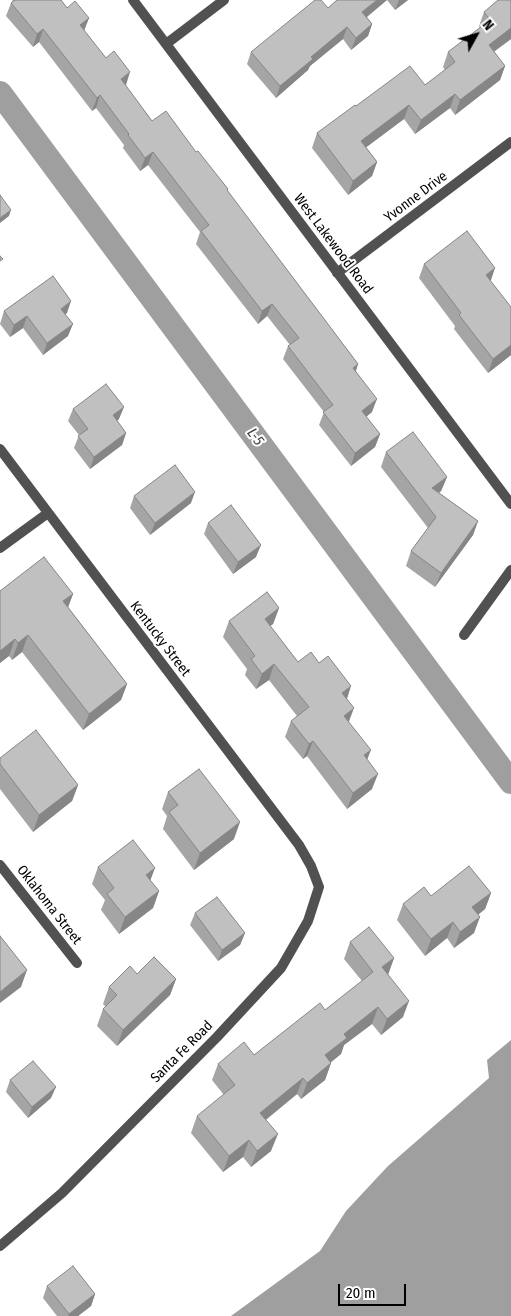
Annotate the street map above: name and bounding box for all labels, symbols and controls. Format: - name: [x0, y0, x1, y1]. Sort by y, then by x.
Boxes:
- north arrow: [451, 10, 501, 60]
- text: N: [479, 17, 497, 34]
- street label: Yvonne Drive: [381, 168, 451, 226]
- street label: West Lakewood Road: [290, 191, 376, 297]
- water label: L-5: [243, 425, 267, 449]
- street label: Kentucky Street: [126, 598, 194, 680]
- street label: Oklahoma Street: [13, 862, 85, 948]
- street label: Santa Fe Road: [148, 1018, 216, 1086]
- scale bar: [341, 1274, 408, 1306]
- text: 20 m: [346, 1284, 376, 1302]

